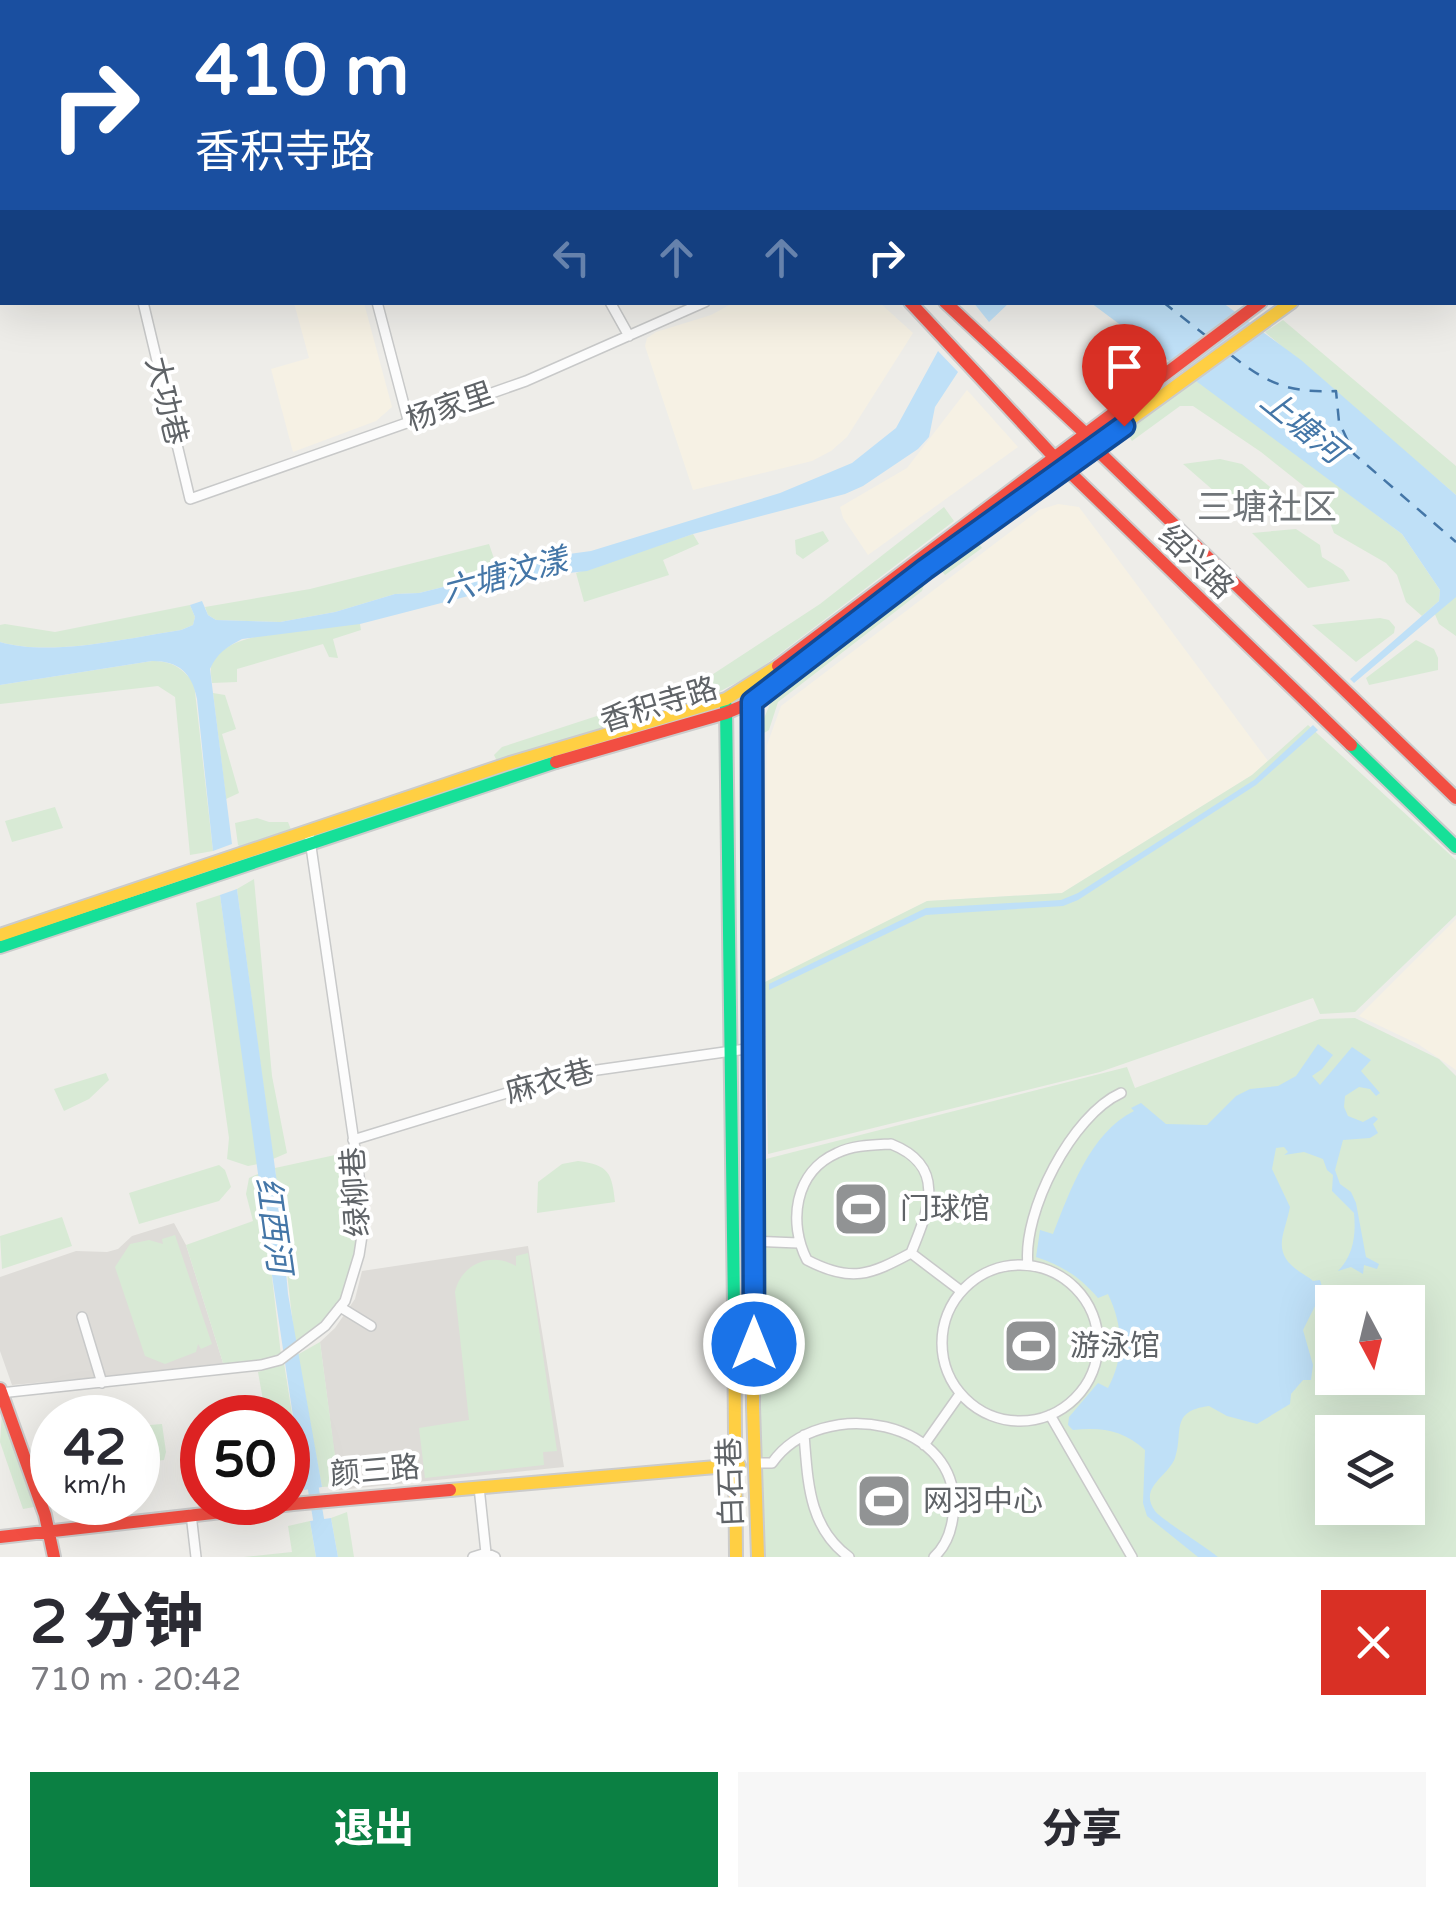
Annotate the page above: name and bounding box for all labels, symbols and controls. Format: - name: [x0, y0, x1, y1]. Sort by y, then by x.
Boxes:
- text: 410 m: [195, 30, 409, 114]
- icon: right: [30, 40, 160, 170]
- text: 香积寺路: [195, 126, 375, 180]
- icon: left: [544, 230, 599, 285]
- icon: ahead: [649, 230, 704, 285]
- icon: ahead: [754, 230, 809, 285]
- icon: right: [859, 230, 914, 285]
- pin: [1082, 324, 1167, 427]
- icon: arrive: [1097, 339, 1152, 394]
- street label: 大功巷: [137, 353, 195, 449]
- street label: 杨家里: [401, 375, 499, 439]
- water label: 上塘河: [1253, 382, 1356, 476]
- district label: 三塘社区: [1197, 487, 1337, 529]
- street label: 绍兴路: [1151, 517, 1241, 607]
- water label: 六塘汶漾: [438, 540, 576, 611]
- street label: 香积寺路: [596, 670, 722, 740]
- street label: 麻衣巷: [502, 1052, 598, 1112]
- street label: 绿柳巷: [334, 1146, 378, 1238]
- water label: 红西河: [248, 1175, 299, 1281]
- sports icon: 门球馆: [831, 1179, 891, 1239]
- place label: 门球馆: [900, 1191, 990, 1228]
- north arrow: [1315, 1285, 1425, 1395]
- map controls: [1315, 1285, 1425, 1525]
- position arrow: [702, 1292, 806, 1396]
- sports icon: 游泳馆: [1001, 1316, 1061, 1376]
- place label: 游泳馆: [1070, 1328, 1160, 1365]
- speed limit sign: 50: [180, 1395, 310, 1525]
- button: layers: [1315, 1415, 1425, 1525]
- text: 42: [64, 1418, 126, 1478]
- street label: 白石巷: [711, 1436, 751, 1528]
- street label: 颜三路: [329, 1449, 421, 1493]
- text: km/h: [64, 1470, 126, 1500]
- sports icon: 网羽中心: [854, 1471, 914, 1531]
- place label: 网羽中心: [923, 1483, 1043, 1520]
- text: 2 分钟: [30, 1587, 203, 1659]
- button: close: [1321, 1590, 1426, 1695]
- text: 710 m · 20:42: [30, 1661, 242, 1699]
- button: 退出: [30, 1772, 718, 1887]
- button: 分享: [738, 1772, 1426, 1887]

